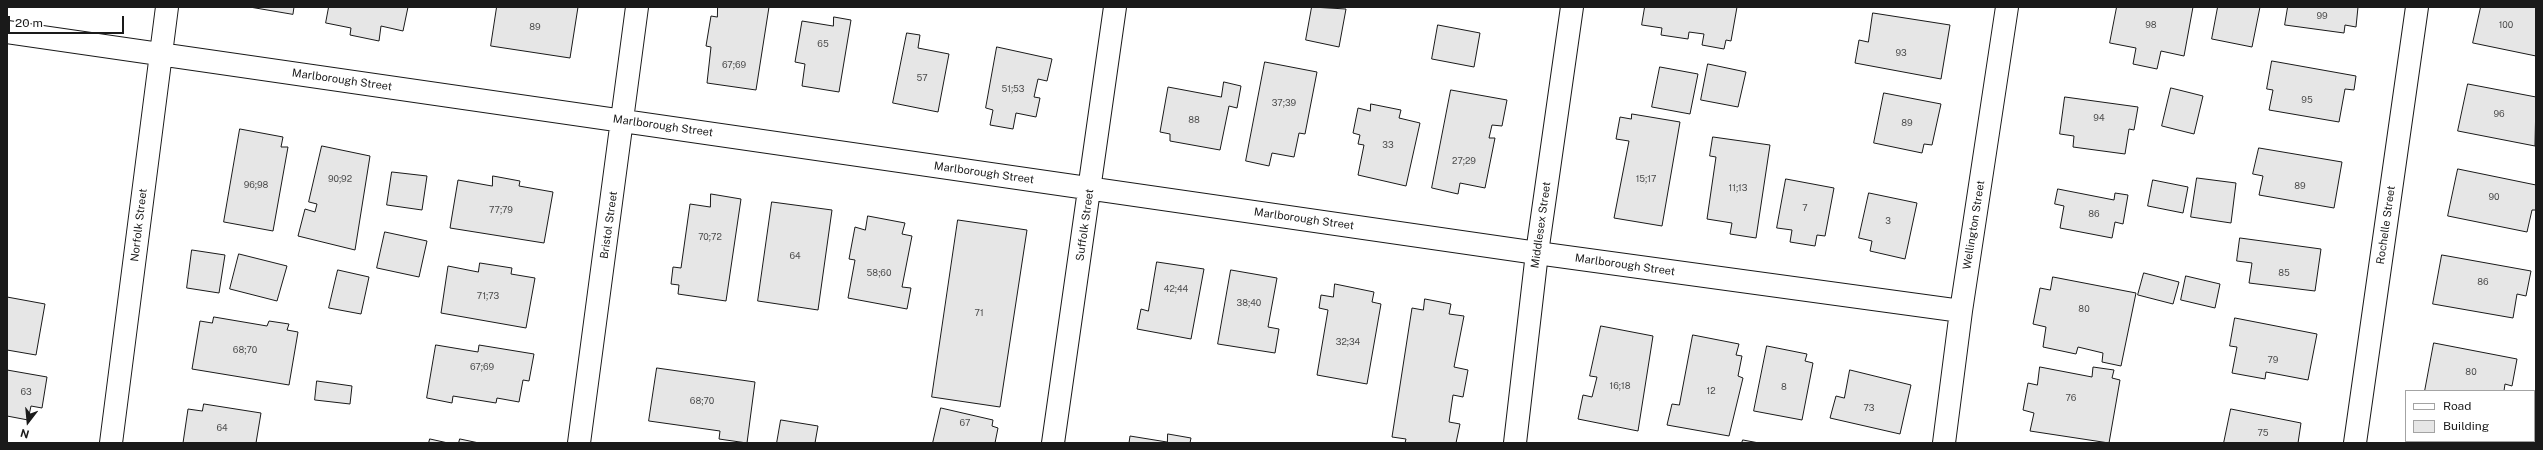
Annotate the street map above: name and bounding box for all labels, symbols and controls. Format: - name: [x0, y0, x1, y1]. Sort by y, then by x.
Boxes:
- scale bar: [10, 8, 126, 34]
- house number: 99: [2316, 11, 2328, 21]
- text: 20 m: [15, 16, 43, 30]
- house number: 98: [2145, 20, 2157, 30]
- house number: 100: [2499, 20, 2513, 30]
- house number: 89: [529, 22, 541, 32]
- house number: 65: [817, 39, 829, 49]
- house number: 93: [1895, 48, 1907, 58]
- house number: 67;69: [722, 60, 746, 70]
- street label: Marlborough Street: [291, 66, 393, 94]
- house number: 57: [916, 73, 928, 83]
- house number: 51;53: [1001, 84, 1025, 94]
- house number: 95: [2301, 95, 2313, 105]
- house number: 37;39: [1272, 98, 1296, 108]
- house number: 96: [2493, 109, 2505, 119]
- street label: Marlborough Street: [612, 112, 714, 140]
- house number: 94: [2093, 113, 2105, 123]
- house number: 88: [1188, 115, 1200, 125]
- house number: 89: [1901, 118, 1913, 128]
- house number: 33: [1382, 140, 1394, 150]
- house number: 27;29: [1452, 156, 1476, 166]
- street label: Marlborough Street: [933, 159, 1035, 187]
- house number: 90;92: [328, 174, 352, 184]
- house number: 15;17: [1636, 174, 1656, 184]
- street label: Wellington Street: [1960, 179, 1988, 271]
- house number: 96;98: [244, 180, 268, 190]
- street label: Middlesex Street: [1528, 181, 1554, 269]
- house number: 89: [2294, 181, 2306, 191]
- house number: 11;13: [1729, 183, 1747, 193]
- street label: Rochelle Street: [2374, 185, 2398, 265]
- street label: Norfolk Street: [128, 188, 150, 262]
- street label: Suffolk Street: [1073, 188, 1097, 262]
- street label: Bristol Street: [598, 190, 620, 260]
- house number: 90: [2488, 192, 2500, 202]
- house number: 7: [1802, 203, 1808, 213]
- house number: 77;79: [489, 205, 513, 215]
- street label: Marlborough Street: [1253, 205, 1355, 233]
- house number: 86: [2088, 209, 2100, 219]
- house number: 3: [1885, 216, 1891, 226]
- house number: 70;72: [698, 232, 722, 242]
- house number: 64: [789, 251, 801, 261]
- street label: Marlborough Street: [1574, 251, 1676, 279]
- house number: 58;60: [867, 268, 891, 278]
- house number: 85: [2278, 268, 2290, 278]
- house number: 86: [2477, 277, 2489, 287]
- house number: 42;44: [1164, 284, 1188, 294]
- house number: 71;73: [477, 291, 499, 301]
- house number: 38;40: [1237, 298, 1261, 308]
- house number: 80: [2078, 304, 2090, 314]
- house number: 71: [974, 308, 984, 318]
- house number: 32;34: [1336, 337, 1360, 347]
- house number: 68;70: [233, 345, 257, 355]
- house number: 79: [2268, 355, 2278, 365]
- house number: 67;69: [470, 362, 494, 372]
- house number: 80: [2465, 367, 2477, 377]
- house number: 16;18: [1610, 381, 1630, 391]
- house number: 8: [1781, 382, 1787, 392]
- house number: 12: [1706, 386, 1716, 396]
- house number: 63: [20, 387, 32, 397]
- legend: [2405, 390, 2535, 442]
- house number: 76: [2066, 393, 2076, 403]
- house number: 68;70: [690, 396, 714, 406]
- text: Road: [2443, 399, 2471, 413]
- north arrow: [8, 402, 48, 442]
- house number: 73: [1864, 403, 1874, 413]
- house number: 67: [960, 418, 970, 428]
- text: Building: [2443, 419, 2489, 433]
- house number: 64: [216, 423, 228, 433]
- text: N: [19, 427, 30, 440]
- house number: 75: [2257, 428, 2269, 438]

